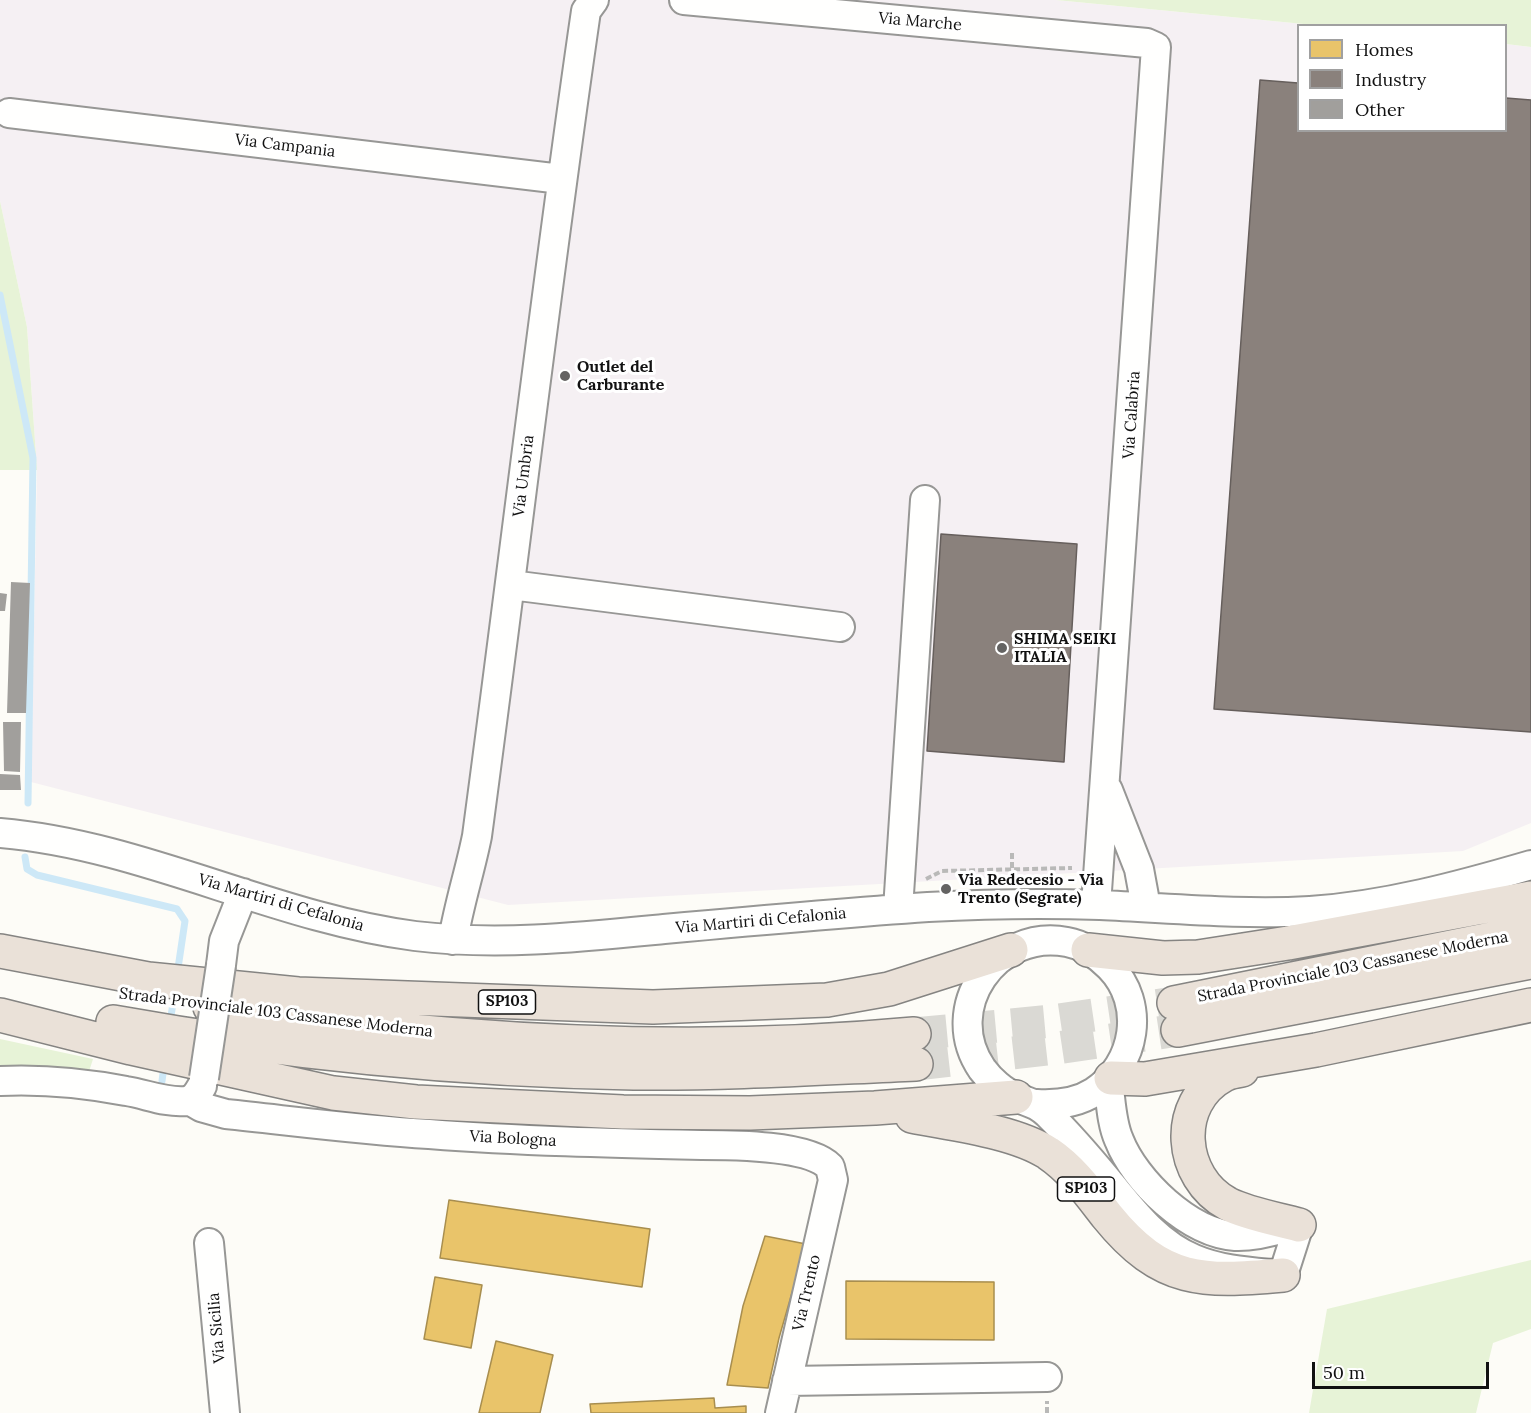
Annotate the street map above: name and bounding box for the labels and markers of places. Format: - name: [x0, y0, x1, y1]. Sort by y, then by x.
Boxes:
- place label: Outlet del Carburante: [577, 357, 664, 395]
- marker: Outlet del Carburante: [558, 369, 572, 383]
- place label: SHIMA SEIKI ITALIA: [1014, 629, 1116, 667]
- marker: SHIMA SEIKI ITALIA: [995, 641, 1009, 655]
- place label: Via Redecesio - Via Trento (Segrate): [958, 870, 1104, 908]
- marker: Via Redecesio - Via Trento (Segrate): [939, 882, 953, 896]

